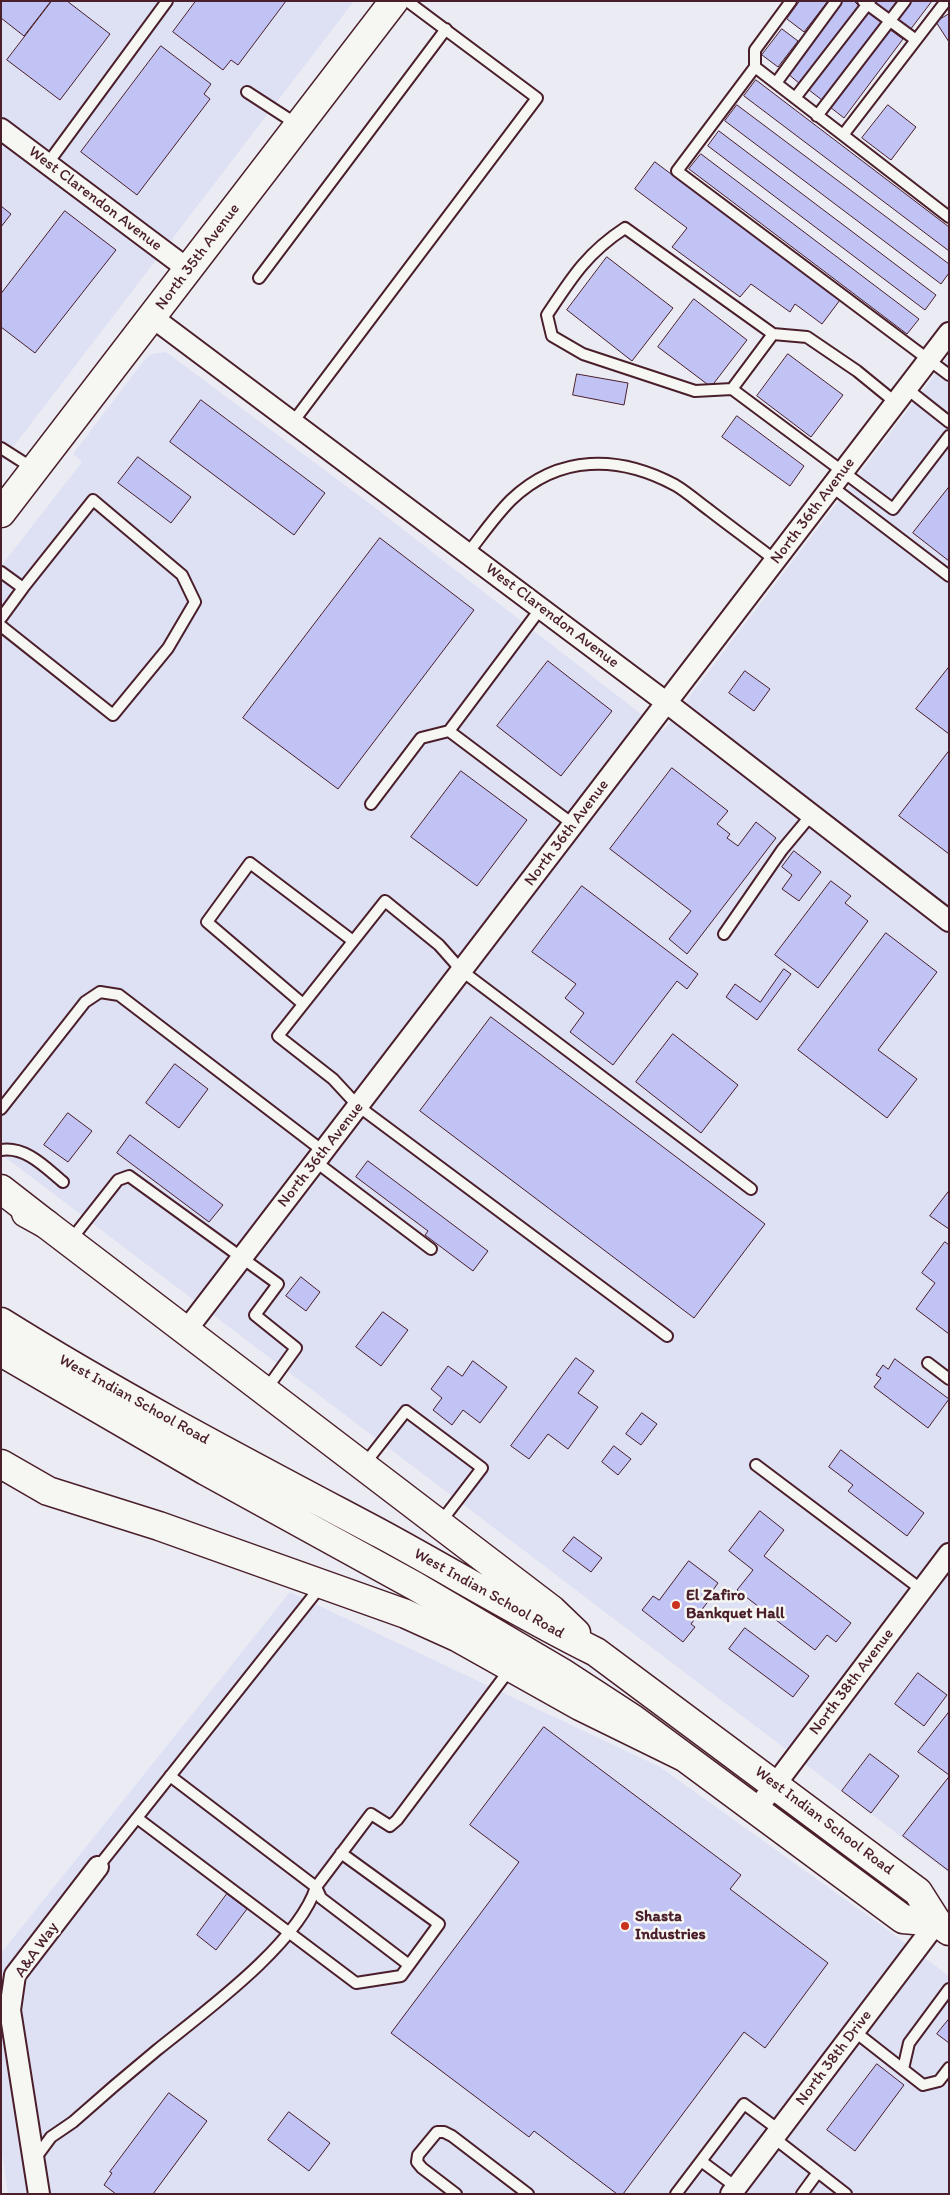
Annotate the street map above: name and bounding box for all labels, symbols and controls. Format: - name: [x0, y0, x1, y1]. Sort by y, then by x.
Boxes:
- street label: West Clarendon Avenue: [24, 142, 166, 256]
- street label: North 35th Avenue: [152, 200, 244, 314]
- street label: North 36th Avenue: [767, 454, 859, 568]
- street label: West Clarendon Avenue: [481, 559, 623, 673]
- street label: North 36th Avenue: [521, 776, 613, 890]
- street label: North 36th Avenue: [274, 1098, 368, 1212]
- street label: West Indian School Road: [55, 1351, 213, 1449]
- street label: West Indian School Road: [410, 1545, 568, 1643]
- place label: El Zafiro Bankquet Hall: [686, 1586, 785, 1624]
- marker: El Zafiro Bankquet Hall: [670, 1599, 682, 1611]
- street label: North 38th Avenue: [806, 1625, 898, 1739]
- street label: West Indian School Road: [751, 1762, 897, 1880]
- place label: Shasta Industries: [635, 1907, 706, 1945]
- street label: A&A Way: [11, 1919, 63, 1981]
- marker: Shasta Industries: [619, 1920, 631, 1932]
- street label: North 38th Drive: [792, 2006, 876, 2110]

